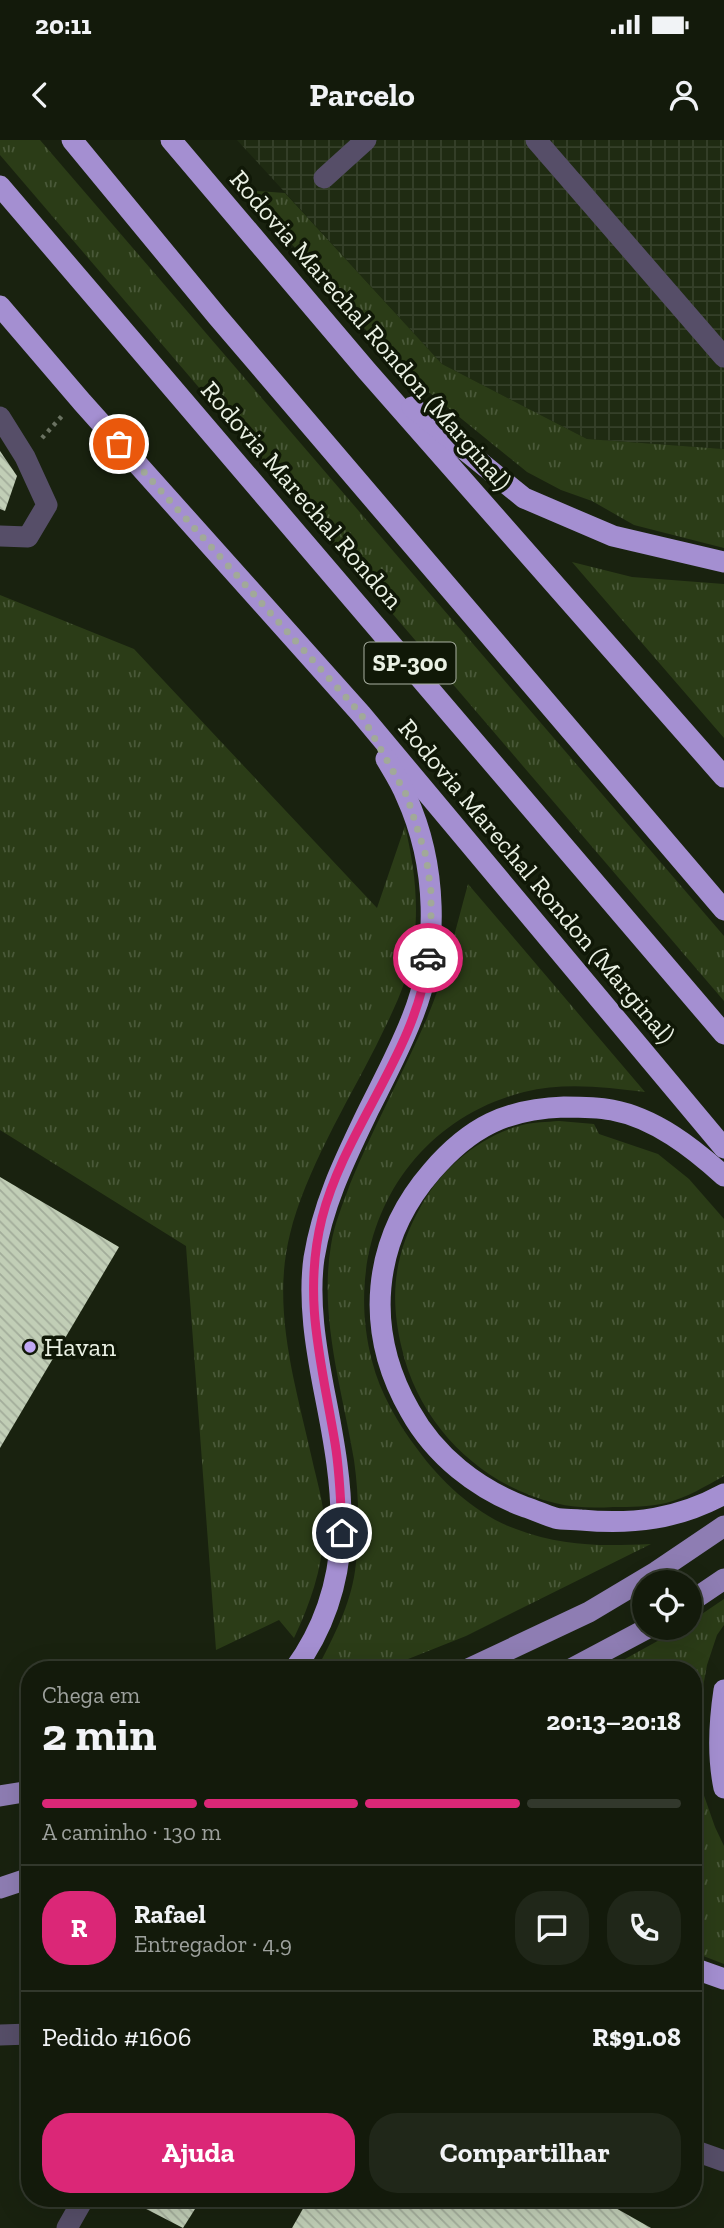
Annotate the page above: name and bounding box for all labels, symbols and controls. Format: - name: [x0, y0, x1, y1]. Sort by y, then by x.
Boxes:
- text: 20:11: [35, 9, 91, 41]
- icon: back: [21, 76, 59, 114]
- text: Parcelo: [309, 76, 415, 114]
- icon: person: [665, 76, 703, 114]
- street label: Rodovia Marechal Rondon (Marginal): [223, 164, 519, 496]
- street label: Rodovia Marechal Rondon: [194, 375, 410, 615]
- pin: [89, 414, 149, 474]
- icon: bag: [100, 425, 138, 463]
- road number: SP-300: [364, 642, 456, 684]
- street label: Rodovia Marechal Rondon (Marginal): [392, 712, 682, 1050]
- courier: [393, 923, 463, 993]
- icon: car: [409, 939, 447, 977]
- place label: Havan: [44, 1331, 116, 1363]
- marker: Havan: [22, 1339, 38, 1355]
- pin: [312, 1503, 372, 1563]
- icon: home: [323, 1514, 361, 1552]
- map controls: [632, 1570, 702, 1640]
- button: locate: [632, 1570, 702, 1640]
- text: Chega em: [42, 1681, 140, 1709]
- text: 20:13–20:18: [546, 1705, 681, 1737]
- text: 2 min: [42, 1707, 157, 1762]
- text: A caminho · 130 m: [42, 1818, 221, 1846]
- button: chat: [515, 1891, 589, 1965]
- button: phone: [607, 1891, 681, 1965]
- text: Rafael: [134, 1898, 206, 1930]
- text: R: [71, 1912, 87, 1944]
- text: Entregador · 4.9: [134, 1930, 292, 1958]
- text: Pedido #1606: [42, 2021, 192, 2053]
- text: R$91.08: [592, 2021, 681, 2053]
- button: Ajuda: [42, 2113, 355, 2193]
- button: Compartilhar: [369, 2113, 681, 2193]

